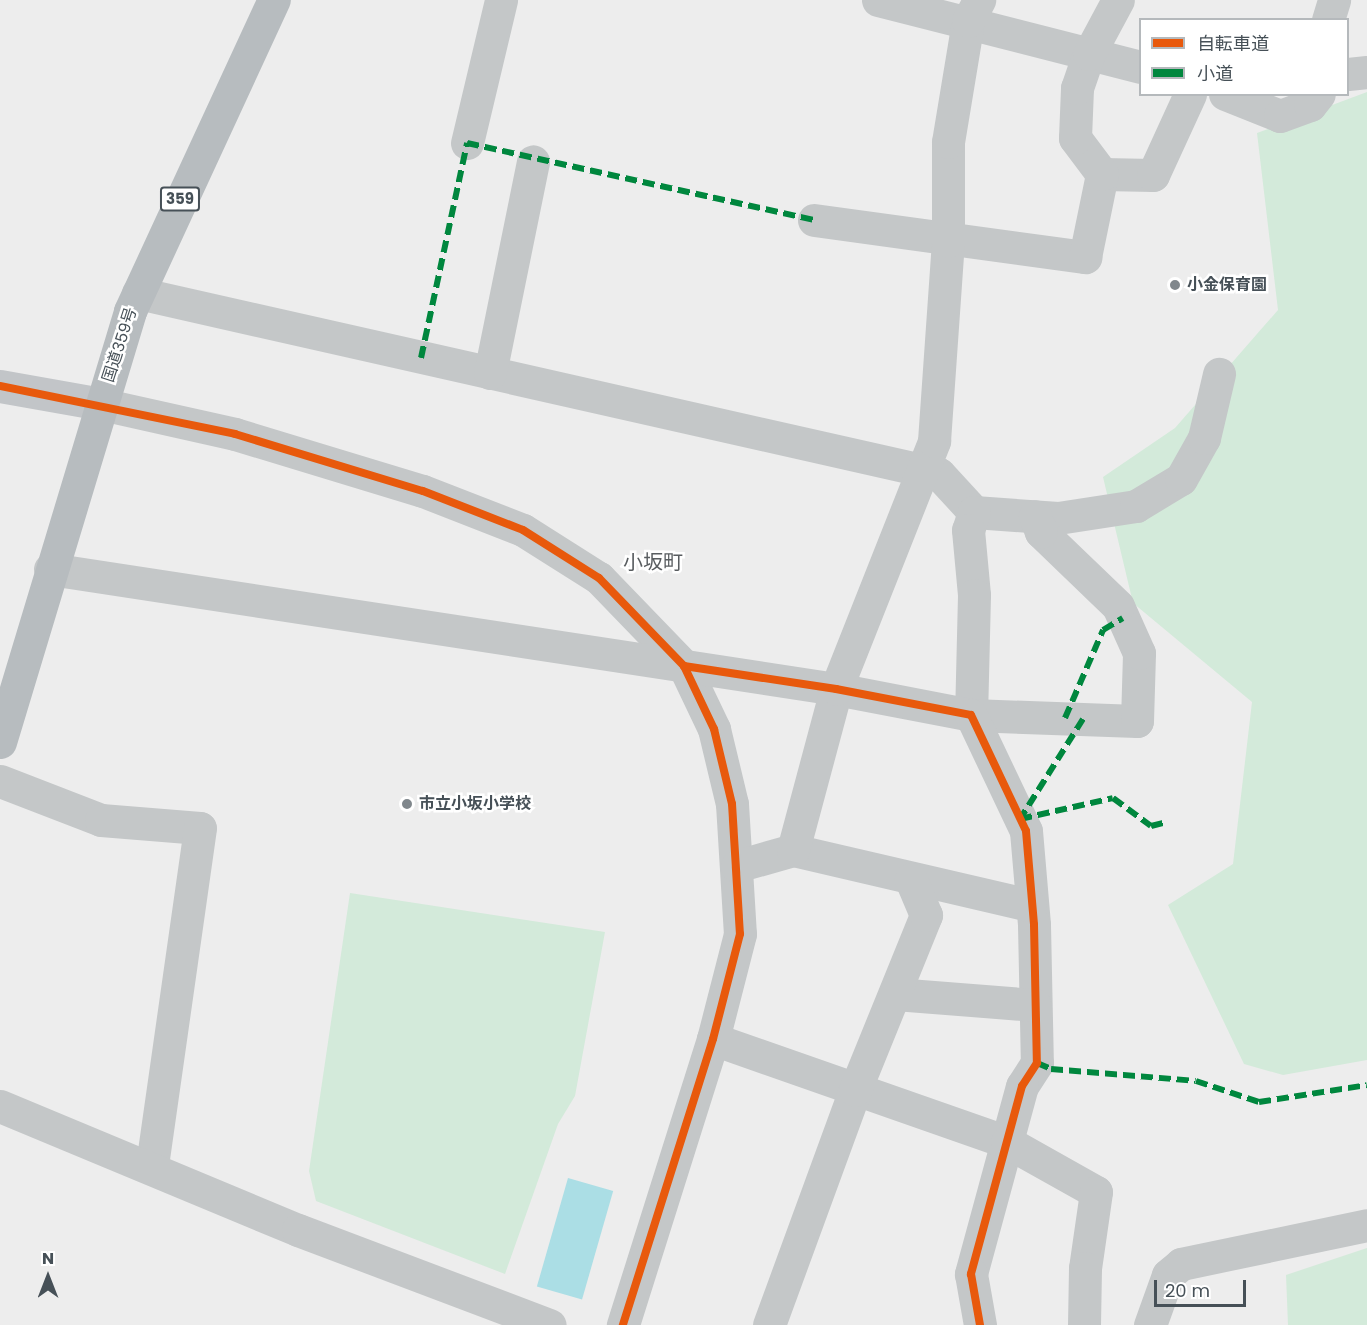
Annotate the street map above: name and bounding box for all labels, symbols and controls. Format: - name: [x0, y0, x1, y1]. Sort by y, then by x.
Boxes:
- legend: [1139, 18, 1349, 96]
- text: 自転車道: [1197, 31, 1269, 56]
- text: 小道: [1197, 61, 1233, 86]
- road number: 359: [159, 187, 201, 211]
- place label: 小金保育園: [1187, 275, 1267, 295]
- marker: 小金保育園: [1168, 278, 1182, 292]
- street label: 国道359号: [99, 305, 141, 385]
- district label: 小坂町: [623, 550, 683, 574]
- place label: 市立小坂小学校: [419, 794, 531, 814]
- marker: 市立小坂小学校: [400, 797, 414, 811]
- north arrow: [18, 1247, 78, 1307]
- text: N: [42, 1247, 54, 1270]
- scale bar: [1157, 1268, 1248, 1306]
- text: 20 m: [1165, 1278, 1210, 1303]

